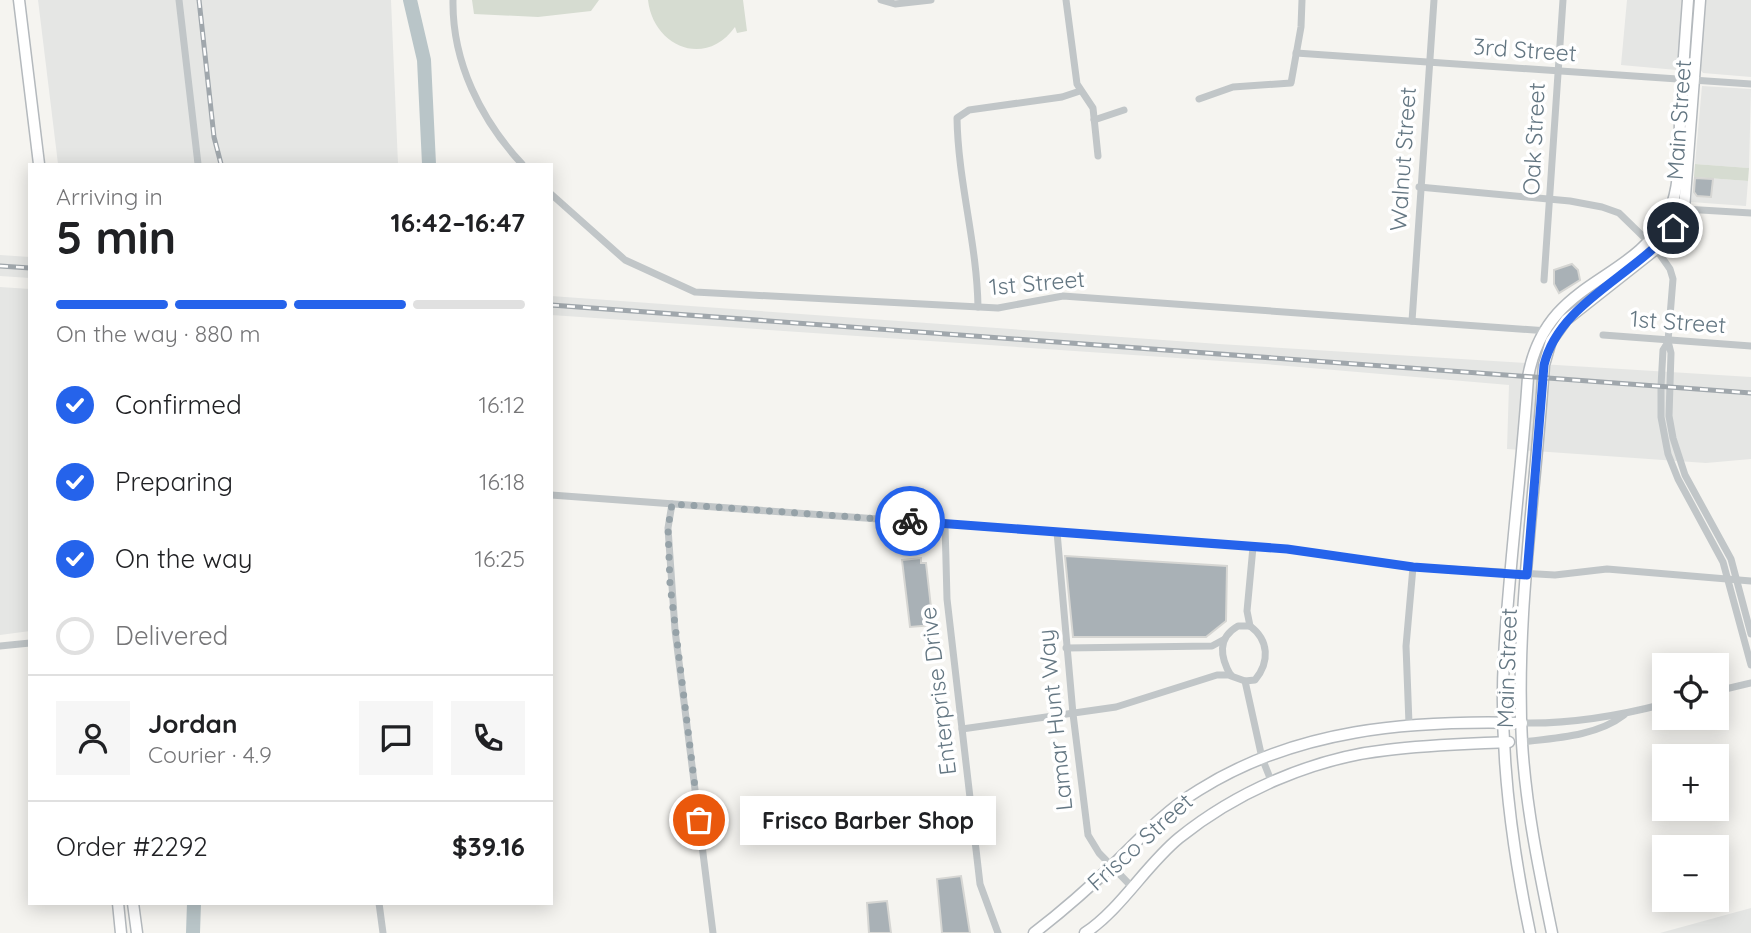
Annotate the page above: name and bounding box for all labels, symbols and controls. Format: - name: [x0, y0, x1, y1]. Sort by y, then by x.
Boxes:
- street label: 3rd Street: [1472, 31, 1578, 68]
- street label: Main Street: [1660, 59, 1697, 181]
- street label: Oak Street: [1516, 82, 1551, 196]
- street label: Walnut Street: [1383, 86, 1422, 232]
- text: Arriving in: [56, 182, 163, 211]
- pin: [1643, 198, 1703, 258]
- text: 16:42–16:47: [391, 206, 525, 239]
- text: 5 min: [56, 208, 176, 266]
- icon: home: [1654, 209, 1692, 247]
- street label: 1st Street: [988, 264, 1086, 301]
- street label: 1st Street: [1629, 304, 1727, 339]
- text: On the way · 880 m: [56, 319, 261, 348]
- icon: check: [56, 386, 94, 424]
- text: Confirmed: [115, 388, 242, 421]
- text: 16:12: [479, 390, 525, 419]
- icon: check: [56, 463, 94, 501]
- text: Preparing: [115, 465, 233, 498]
- text: 16:18: [479, 467, 525, 496]
- courier: [875, 486, 945, 556]
- icon: bike: [891, 502, 929, 540]
- icon: check: [56, 540, 94, 578]
- text: On the way: [115, 542, 253, 575]
- text: 16:25: [475, 544, 525, 573]
- street label: Enterprise Drive: [913, 605, 962, 777]
- street label: Main Street: [1490, 607, 1523, 729]
- text: Delivered: [115, 619, 228, 652]
- street label: Lamar Hunt Way: [1031, 628, 1078, 812]
- map controls: [1652, 653, 1729, 912]
- button: locate: [1652, 653, 1729, 730]
- button: person: [56, 701, 130, 775]
- button: chat: [359, 701, 433, 775]
- button: phone: [451, 701, 525, 775]
- text: Jordan: [148, 707, 237, 740]
- text: Courier · 4.9: [148, 740, 272, 769]
- button: +: [1652, 744, 1729, 821]
- street label: Frisco Street: [1081, 786, 1199, 897]
- pin: [669, 790, 729, 850]
- callout: Frisco Barber Shop: [741, 796, 996, 844]
- icon: bag: [680, 801, 718, 839]
- text: Frisco Barber Shop: [762, 806, 974, 835]
- text: Order #2292: [56, 830, 208, 863]
- text: $39.16: [452, 830, 525, 863]
- button: −: [1652, 835, 1729, 912]

